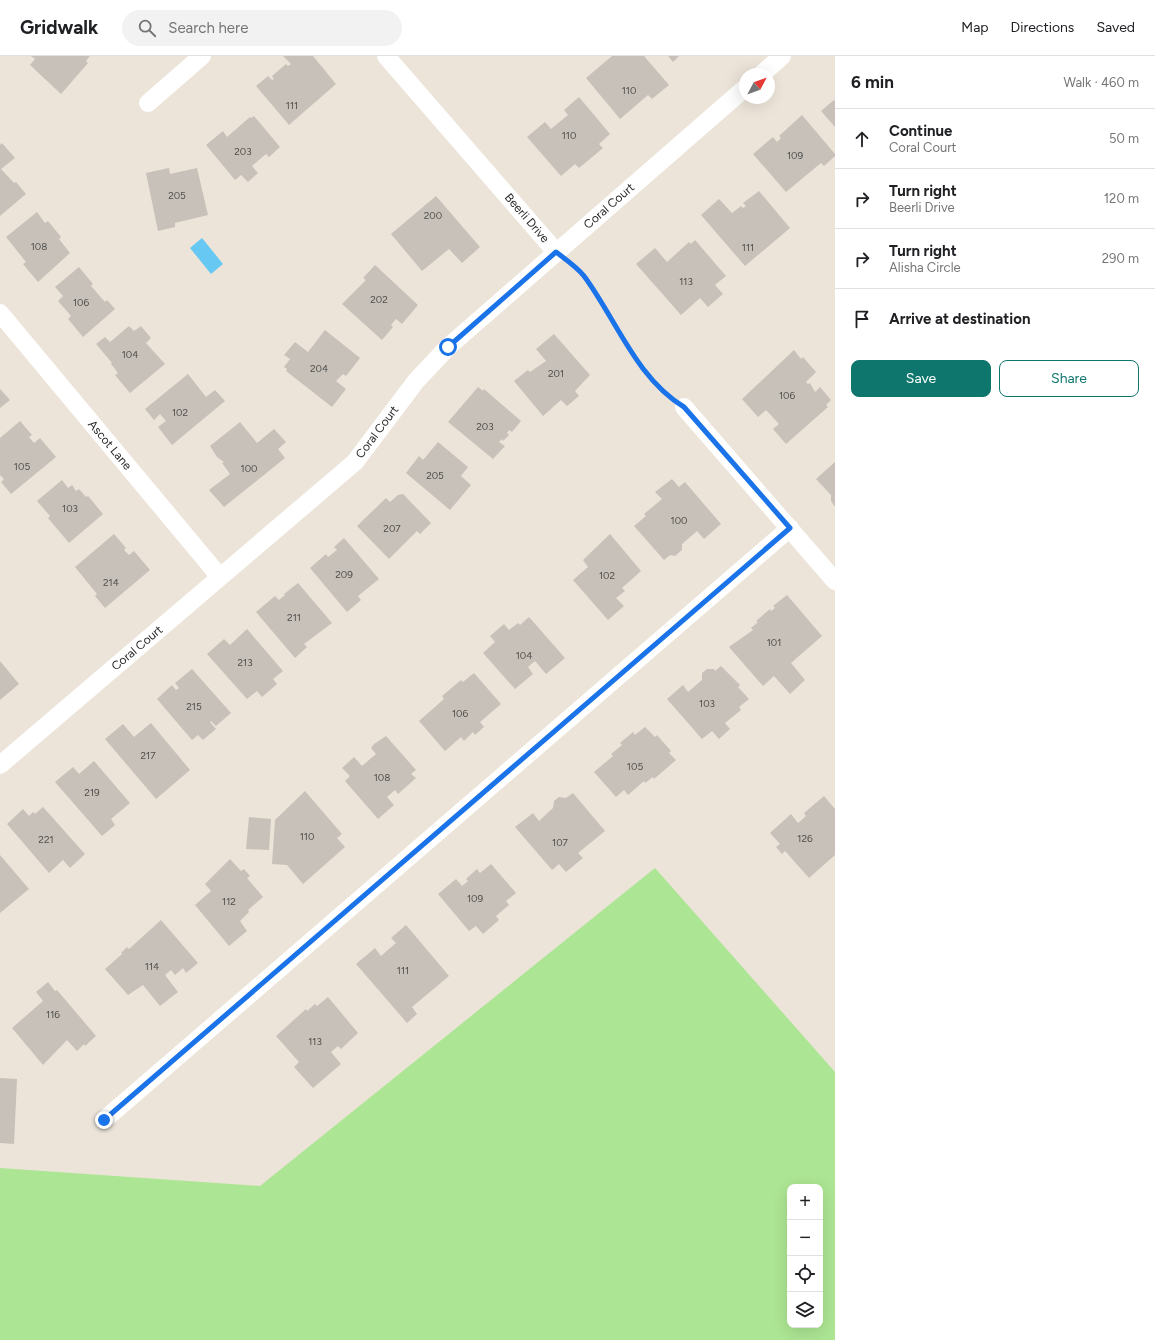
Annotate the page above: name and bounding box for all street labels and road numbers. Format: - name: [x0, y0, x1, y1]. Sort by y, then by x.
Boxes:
- street label: Coral Court: [581, 180, 637, 232]
- street label: Beerli Drive: [502, 191, 552, 246]
- street label: Coral Court: [353, 403, 402, 461]
- street label: Ascot Lane: [85, 417, 135, 473]
- street label: Coral Court: [109, 622, 166, 673]

